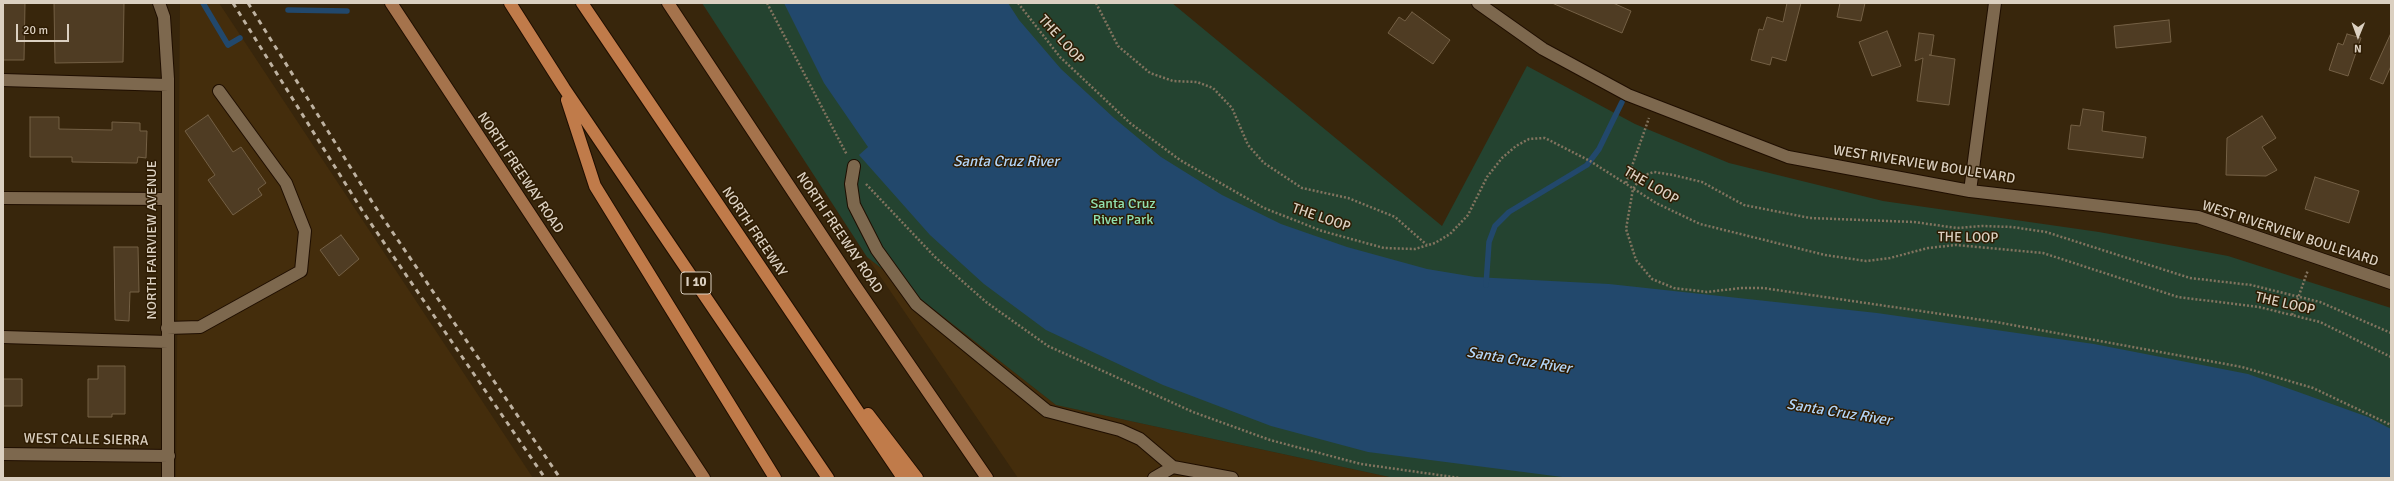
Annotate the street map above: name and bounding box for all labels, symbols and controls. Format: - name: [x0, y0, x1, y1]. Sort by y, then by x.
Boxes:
- street label: THE LOOP: [1034, 12, 1088, 68]
- scale bar: [18, 16, 71, 42]
- north arrow: [2338, 16, 2378, 56]
- text: 20 m: [23, 23, 48, 38]
- text: N: [2354, 42, 2362, 55]
- street label: NORTH FREEWAY ROAD: [473, 109, 567, 237]
- street label: WEST RIVERVIEW BOULEVARD: [1832, 142, 2016, 188]
- water label: Santa Cruz River: [953, 153, 1059, 171]
- street label: NORTH FAIRVIEW AVENUE: [144, 160, 160, 320]
- street label: THE LOOP: [1621, 164, 1681, 208]
- street label: NORTH FREEWAY ROAD: [792, 169, 886, 297]
- street label: NORTH FREEWAY: [718, 184, 790, 280]
- park label: Santa Cruz River Park: [1090, 196, 1156, 228]
- street label: WEST RIVERVIEW BOULEVARD: [2200, 198, 2380, 270]
- street label: THE LOOP: [1290, 200, 1352, 236]
- street label: THE LOOP: [1938, 229, 1998, 247]
- road number: I 10: [681, 272, 711, 294]
- street label: THE LOOP: [2254, 289, 2316, 319]
- water label: Santa Cruz River: [1465, 344, 1573, 378]
- water label: Santa Cruz River: [1785, 396, 1893, 430]
- street label: WEST CALLE SIERRA: [23, 431, 149, 449]

